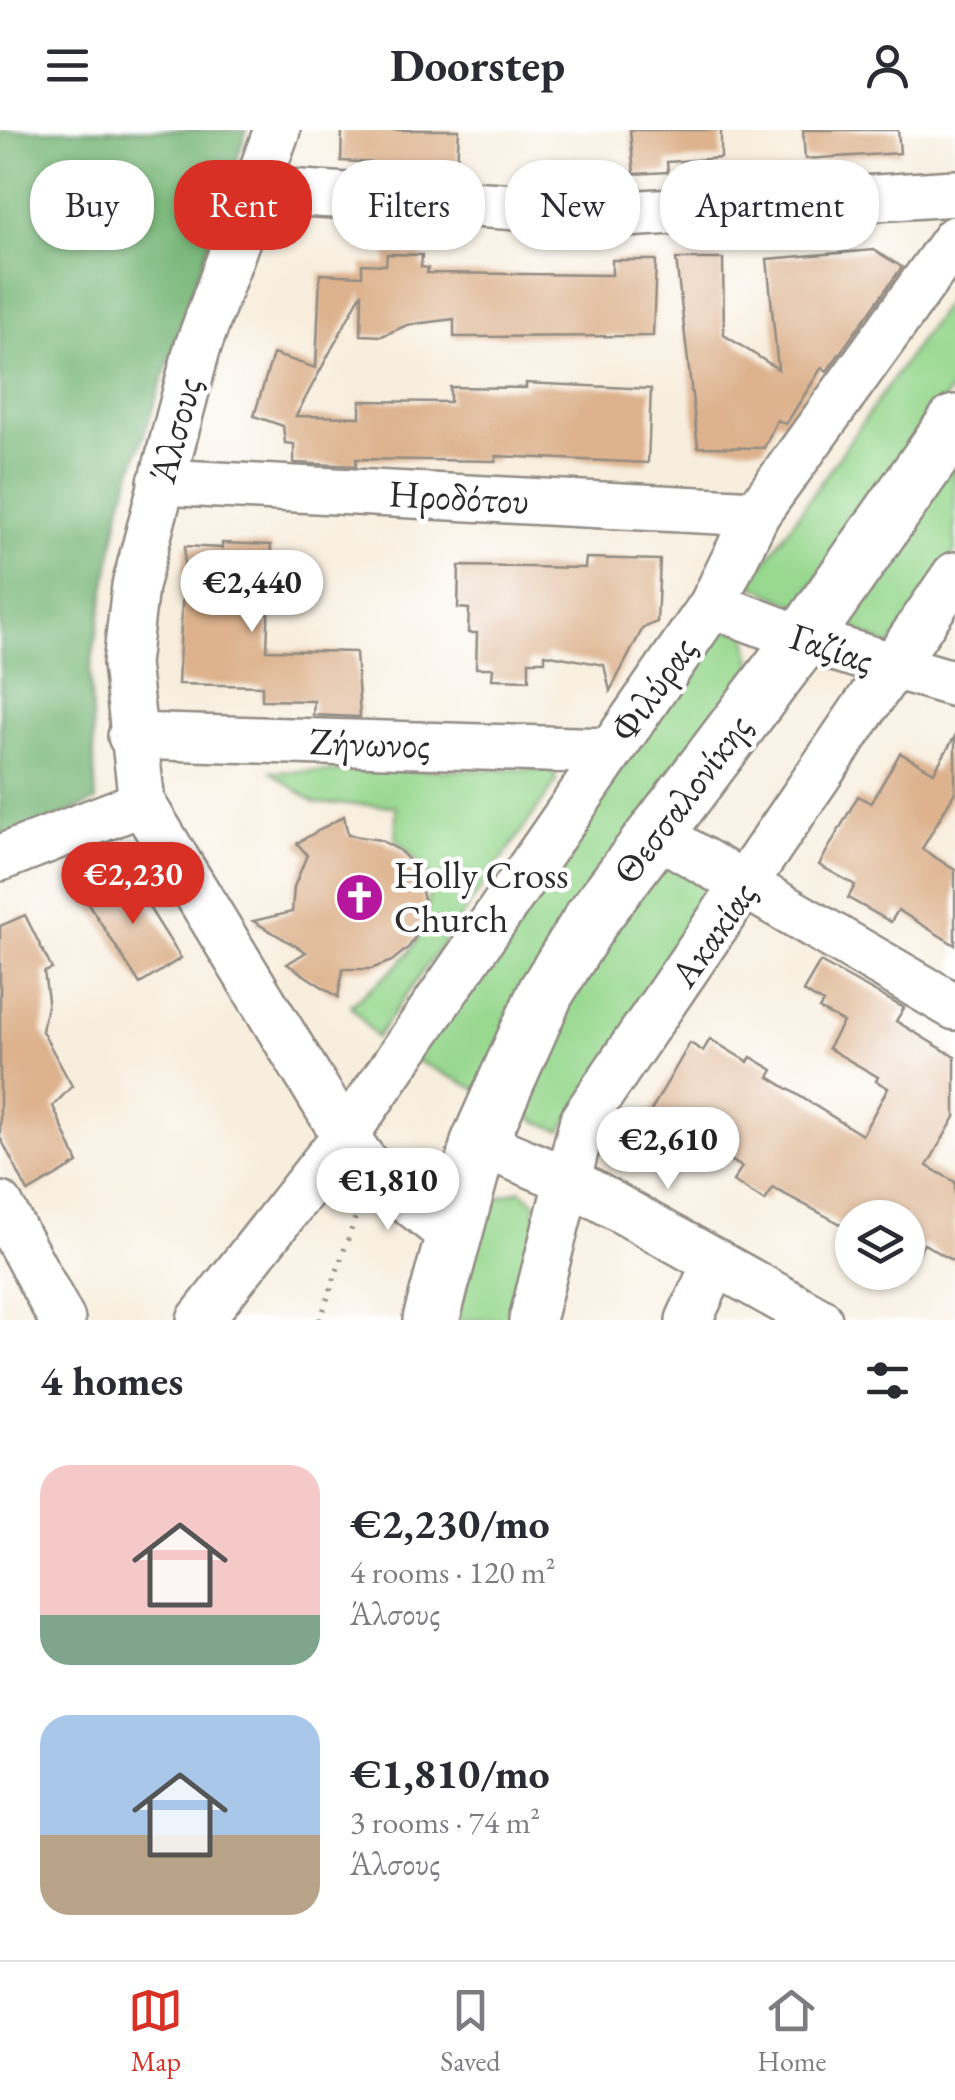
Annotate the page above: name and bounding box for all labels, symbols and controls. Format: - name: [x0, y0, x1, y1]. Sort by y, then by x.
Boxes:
- text: Doorstep: [390, 36, 565, 94]
- icon: menu: [40, 38, 95, 93]
- icon: person: [860, 38, 915, 93]
- chip: Buy: [30, 160, 154, 250]
- chip: Rent: [174, 160, 312, 250]
- chip: Filters: [332, 160, 485, 250]
- chip: New: [505, 160, 640, 250]
- chip: Apartment: [660, 160, 879, 250]
- street label: Άλσους: [137, 372, 212, 489]
- street label: Ηροδότου: [388, 468, 530, 525]
- pin: €2,440: [171, 550, 333, 635]
- text: €2,440: [202, 561, 302, 603]
- street label: Γαζίας: [784, 611, 880, 684]
- street label: Φιλύρας: [599, 626, 707, 751]
- street label: Θεσσαλονίκης: [601, 704, 762, 894]
- street label: Ζήνωνος: [309, 716, 431, 769]
- pin: €2,230: [52, 842, 214, 927]
- place label: Holly Cross Church: [394, 850, 569, 943]
- text: €2,230: [83, 853, 183, 895]
- church icon: Holly Cross Church: [333, 871, 385, 923]
- street label: Ακακίας: [658, 871, 767, 997]
- pin: €2,610: [587, 1107, 749, 1192]
- text: €2,610: [618, 1118, 718, 1160]
- pin: €1,810: [307, 1148, 469, 1233]
- text: €1,810: [338, 1159, 438, 1201]
- map controls: [835, 1200, 925, 1290]
- button: layers: [835, 1200, 925, 1290]
- text: 4 homes: [40, 1353, 183, 1408]
- icon: filters: [860, 1353, 915, 1408]
- text: €2,230/mo: [350, 1496, 550, 1551]
- icon: home: [120, 1505, 240, 1625]
- text: 4 rooms · 120 m²: [350, 1551, 556, 1593]
- text: Άλσους: [350, 1593, 440, 1635]
- text: €1,810/mo: [350, 1746, 550, 1801]
- icon: home: [120, 1755, 240, 1875]
- text: 3 rooms · 74 m²: [350, 1801, 540, 1843]
- text: Άλσους: [350, 1843, 440, 1885]
- tab: Map: [128, 1983, 183, 2079]
- tab: Saved: [440, 1983, 500, 2079]
- tab: Home: [757, 1983, 827, 2079]

